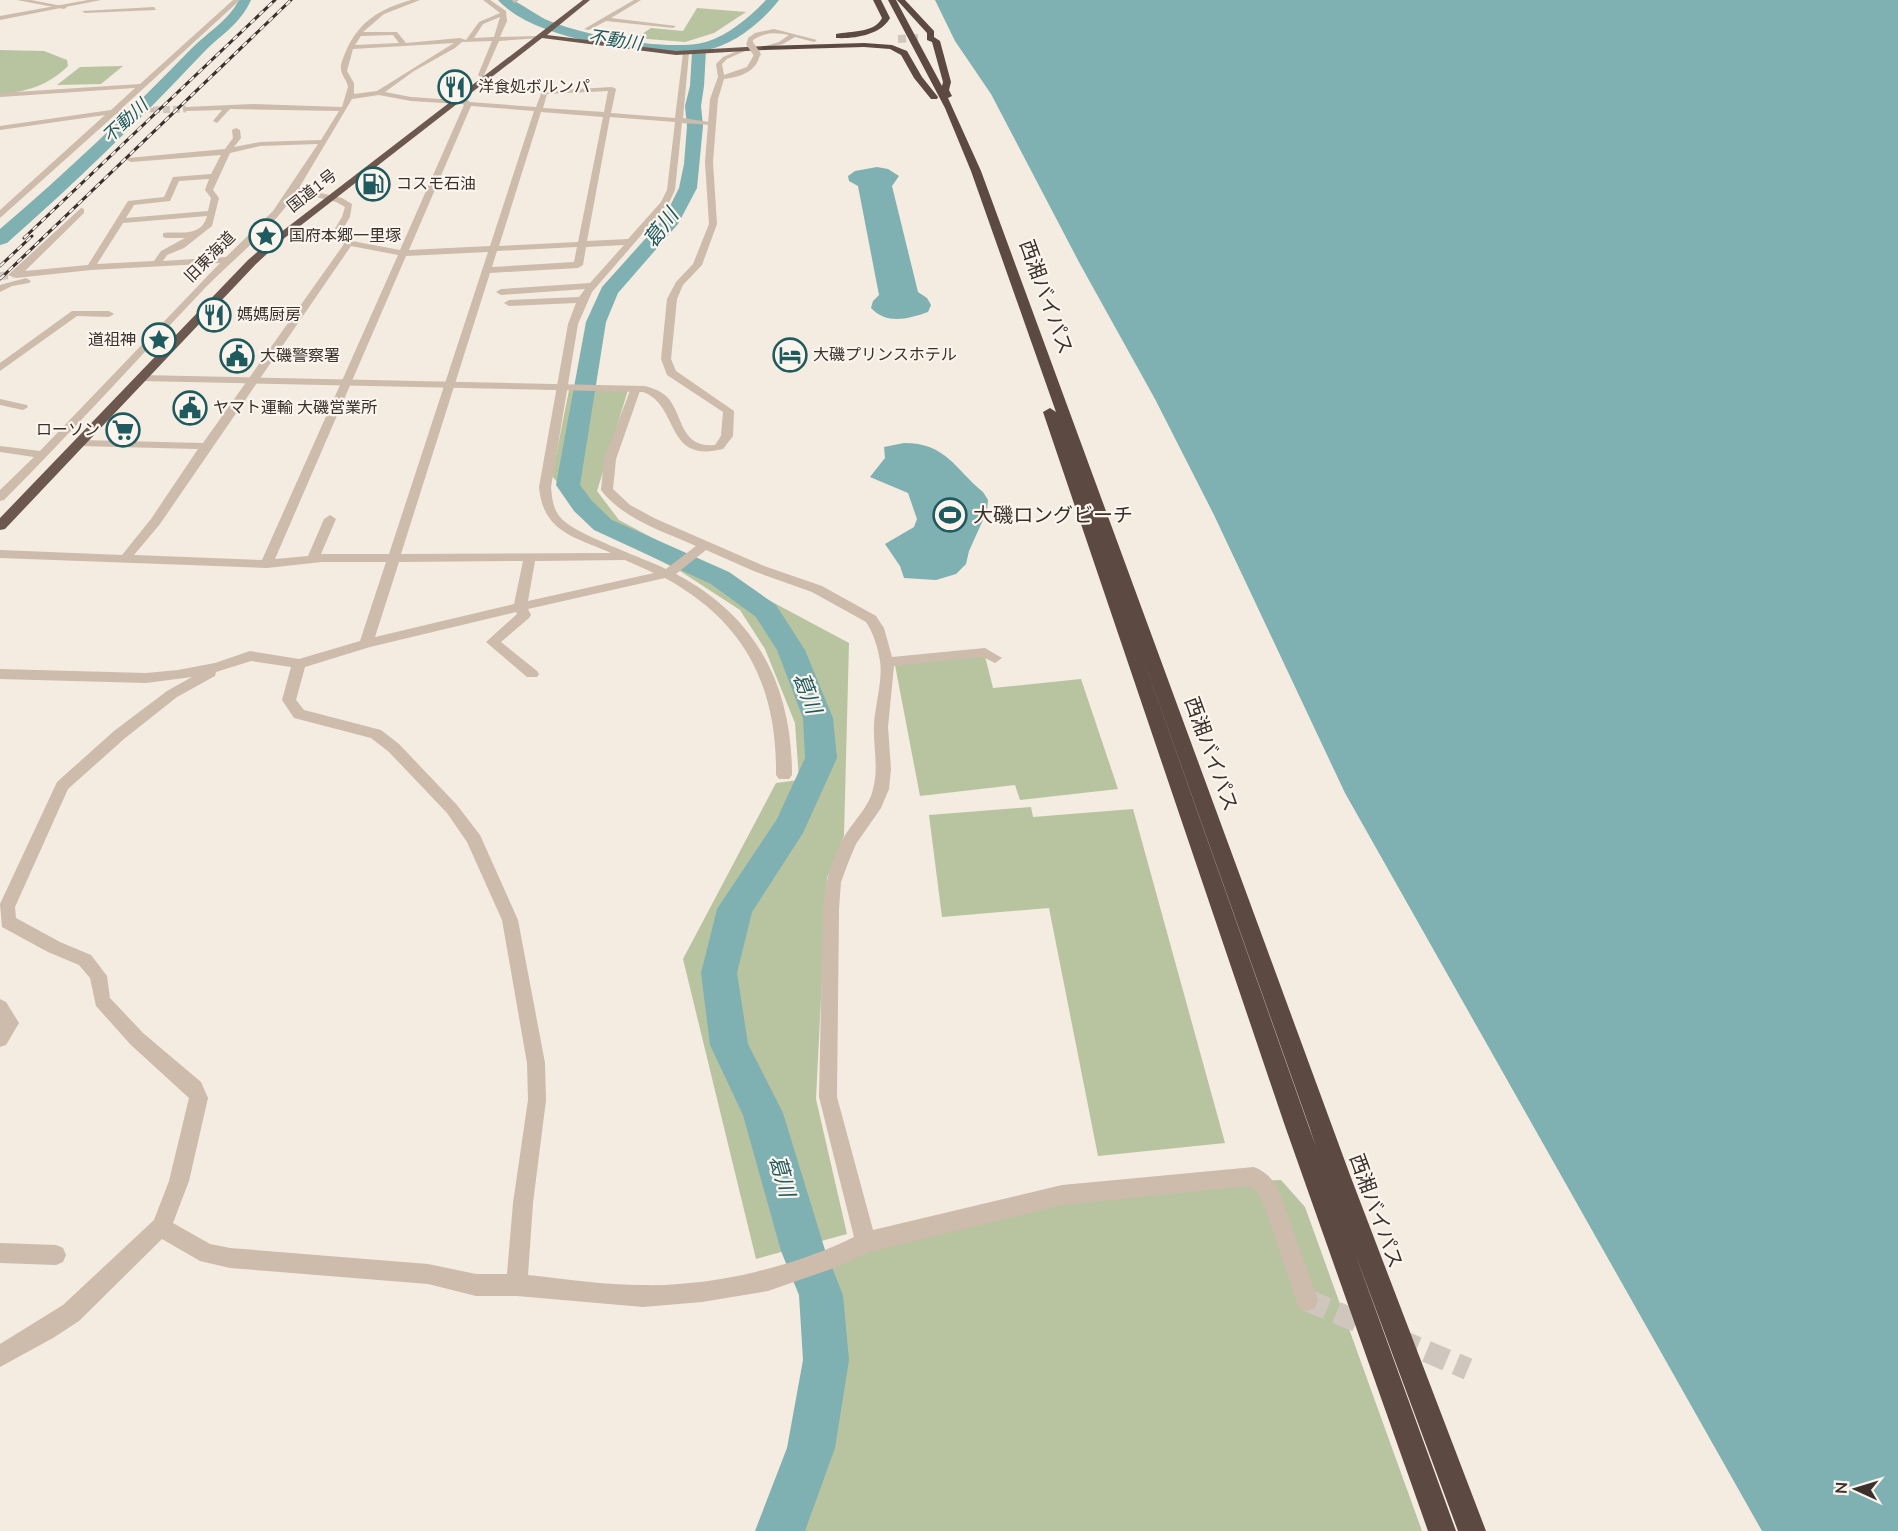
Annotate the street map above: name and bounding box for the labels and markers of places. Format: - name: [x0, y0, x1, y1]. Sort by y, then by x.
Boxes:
- restaurant icon: 洋食処ボルンパ: [437, 69, 473, 105]
- place label: 洋食処ボルンパ: [478, 76, 590, 98]
- fuel station icon: コスモ石油: [355, 166, 391, 202]
- place label: コスモ石油: [396, 173, 476, 195]
- place icon: 国府本郷一里塚: [248, 218, 284, 254]
- place label: 国府本郷一里塚: [289, 225, 401, 247]
- restaurant icon: 媽媽厨房: [196, 297, 232, 333]
- place label: 媽媽厨房: [237, 304, 301, 326]
- place icon: 道祖神: [141, 322, 177, 358]
- place label: 道祖神: [88, 329, 136, 351]
- hotel icon: 大磯プリンスホテル: [772, 337, 808, 373]
- public building icon: 大磯警察署: [219, 338, 255, 374]
- place label: 大磯プリンスホテル: [813, 344, 957, 366]
- place label: 大磯警察署: [260, 345, 340, 367]
- public building icon: ヤマト運輸 大磯営業所: [172, 390, 208, 426]
- place label: ヤマト運輸 大磯営業所: [213, 397, 377, 419]
- supermarket icon: ローソン: [105, 412, 141, 448]
- place label: ローソン: [36, 419, 100, 441]
- sports icon: 大磯ロングビーチ: [932, 497, 968, 533]
- place label: 大磯ロングビーチ: [973, 502, 1133, 529]

